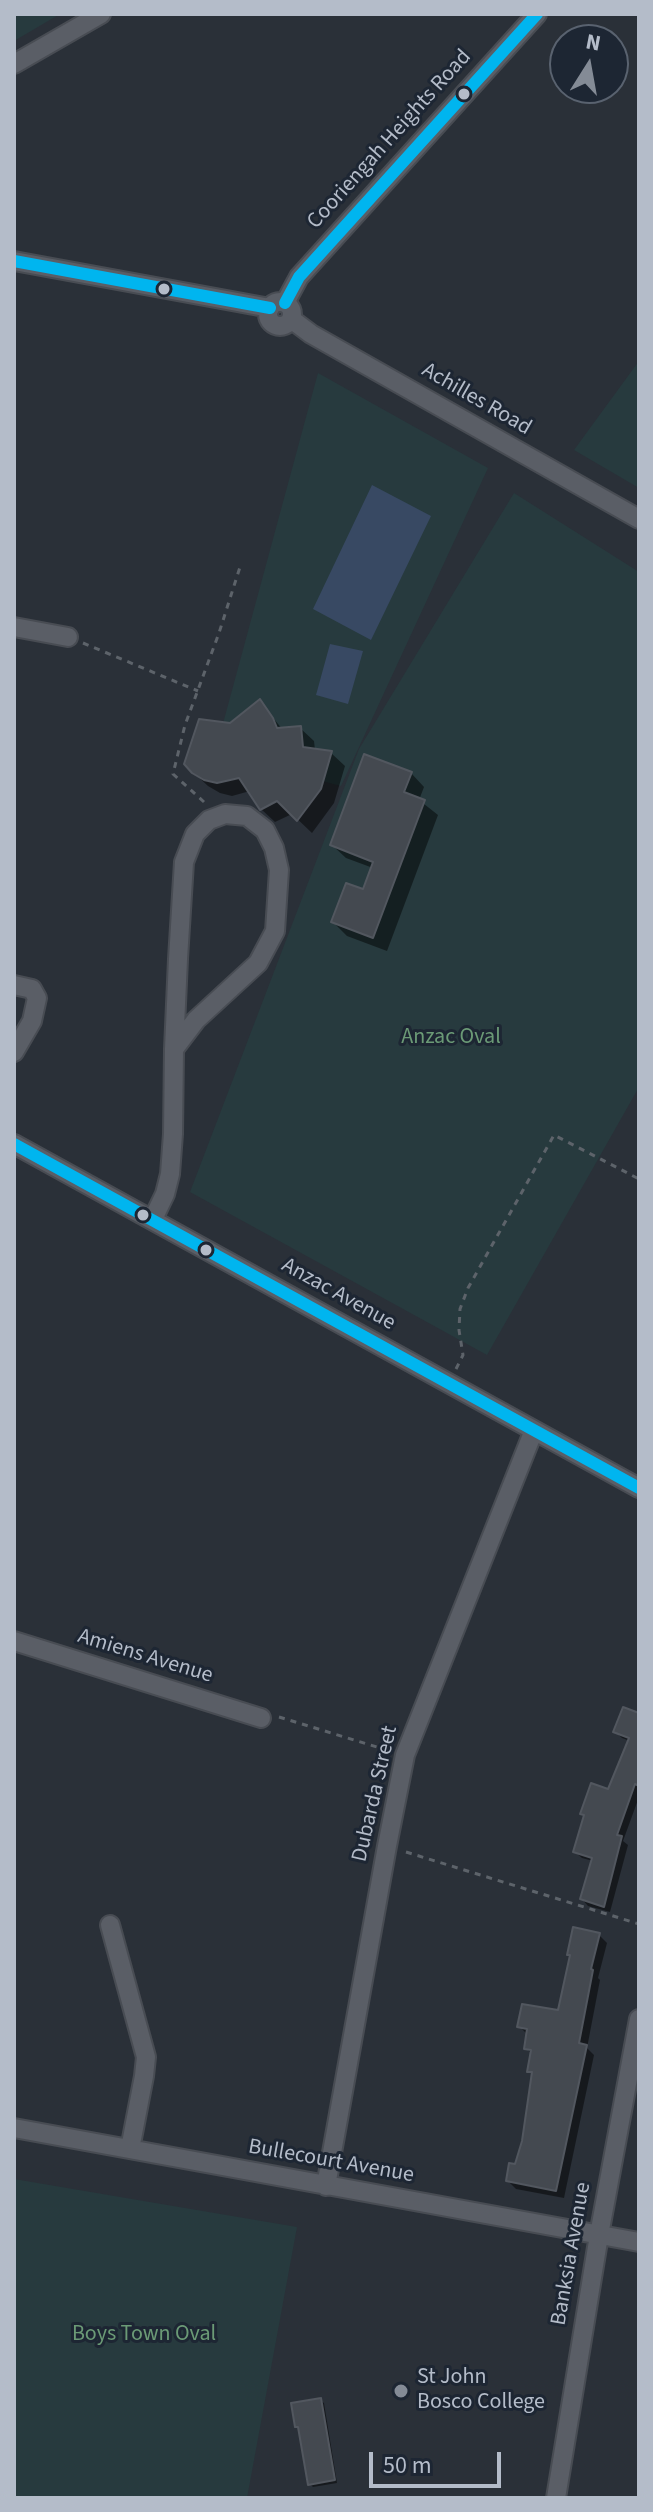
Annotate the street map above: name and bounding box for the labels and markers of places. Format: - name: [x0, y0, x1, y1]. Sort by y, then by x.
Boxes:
- unlabelled marker: [456, 86, 472, 102]
- unlabelled marker: [156, 281, 172, 297]
- unlabelled marker: [135, 1207, 151, 1223]
- unlabelled marker: [198, 1242, 214, 1258]
- place label: St John Bosco College: [417, 2365, 545, 2416]
- marker: St John Bosco College: [392, 2382, 410, 2400]

